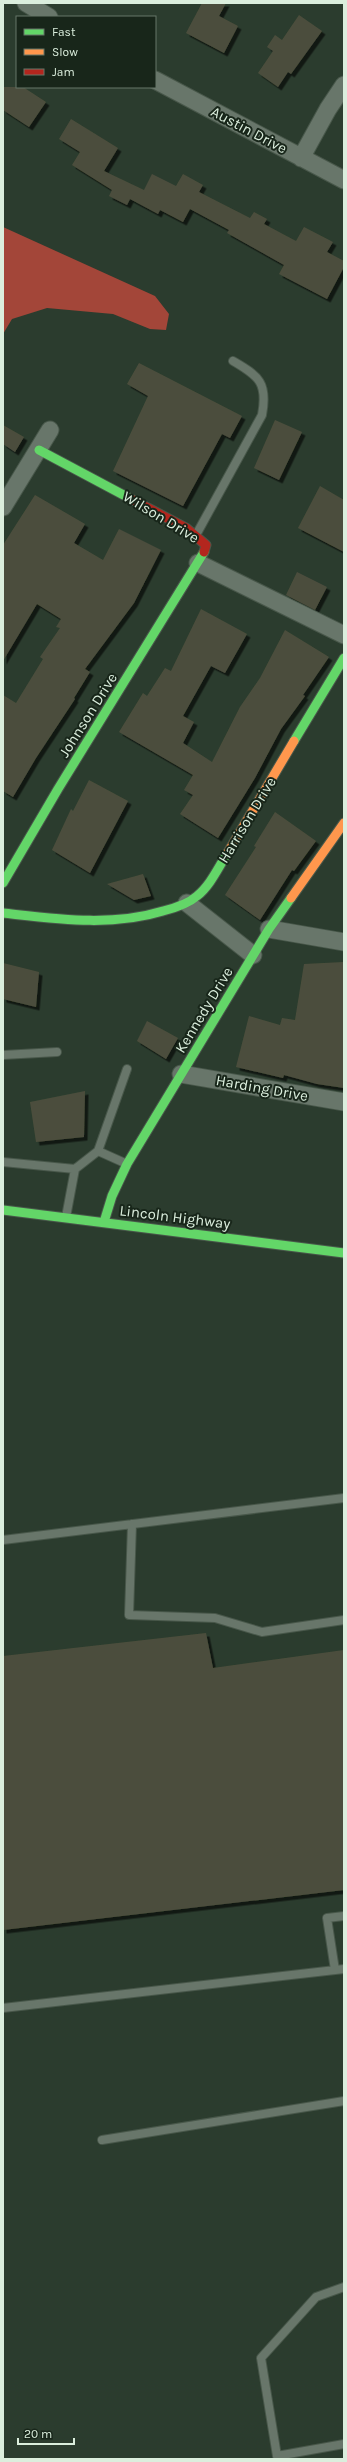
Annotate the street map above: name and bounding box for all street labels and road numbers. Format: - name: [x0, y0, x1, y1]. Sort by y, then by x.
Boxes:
- street label: Austin Drive: [208, 102, 290, 158]
- street label: Wilson Drive: [120, 487, 202, 547]
- street label: Johnson Drive: [55, 669, 121, 761]
- street label: Harrison Drive: [214, 774, 280, 866]
- street label: Kennedy Drive: [171, 964, 237, 1056]
- street label: Harding Drive: [215, 1071, 309, 1105]
- street label: Lincoln Highway: [119, 1201, 231, 1233]

